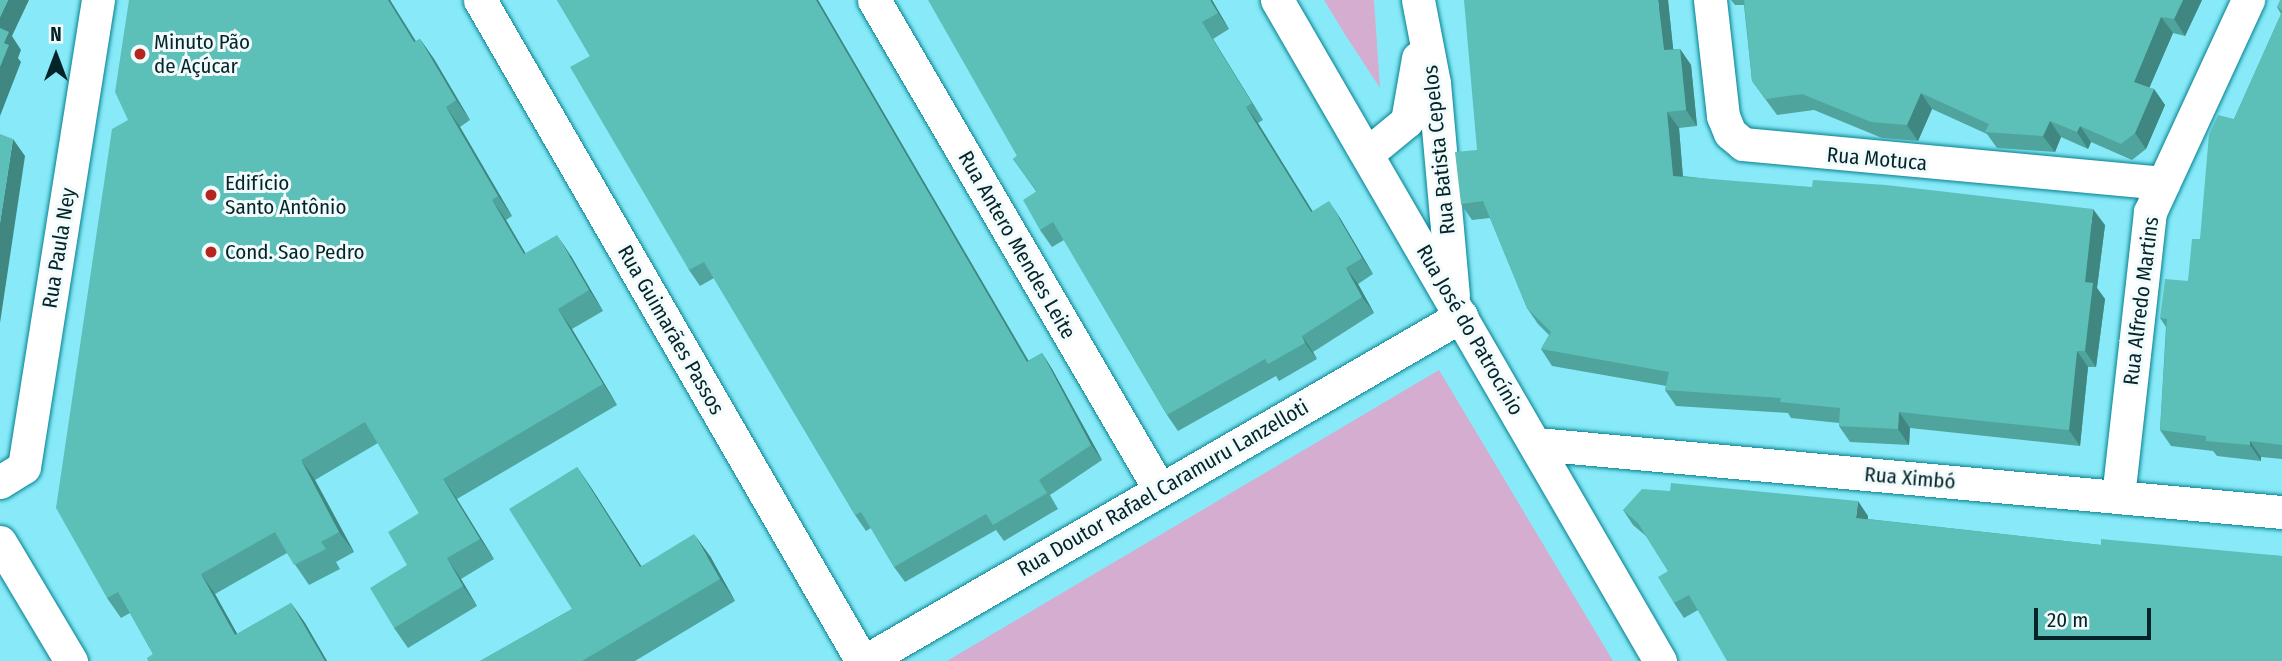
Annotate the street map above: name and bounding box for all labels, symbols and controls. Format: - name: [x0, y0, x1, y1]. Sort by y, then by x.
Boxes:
- north arrow: [21, 21, 91, 91]
- text: N: [50, 23, 62, 46]
- place label: Minuto Pão de Açúcar: [154, 29, 250, 79]
- marker: Minuto Pão de Açúcar: [132, 46, 148, 62]
- street label: Rua Batista Cepelos: [1418, 64, 1460, 236]
- street label: Rua Motuca: [1826, 142, 1928, 176]
- street label: Rua Antero Mendes Leite: [953, 147, 1081, 343]
- place label: Edifício Santo Antônio: [225, 170, 346, 220]
- street label: Rua Paula Ney: [37, 186, 81, 310]
- marker: Edifício Santo Antônio: [203, 187, 219, 203]
- street label: Rua Alfredo Martins: [2118, 215, 2164, 387]
- place label: Cond. Sao Pedro: [225, 239, 364, 265]
- street label: Rua José do Patrocínio: [1411, 240, 1529, 420]
- street label: Rua Guimarães Passos: [612, 241, 730, 419]
- marker: Cond. Sao Pedro: [203, 244, 219, 260]
- street label: Rua Doutor Rafael Caramuru Lanzelloti: [1013, 394, 1313, 582]
- street label: Rua Ximbó: [1863, 461, 1957, 495]
- scale bar: [2037, 594, 2154, 638]
- text: 20 m: [2047, 607, 2088, 633]

